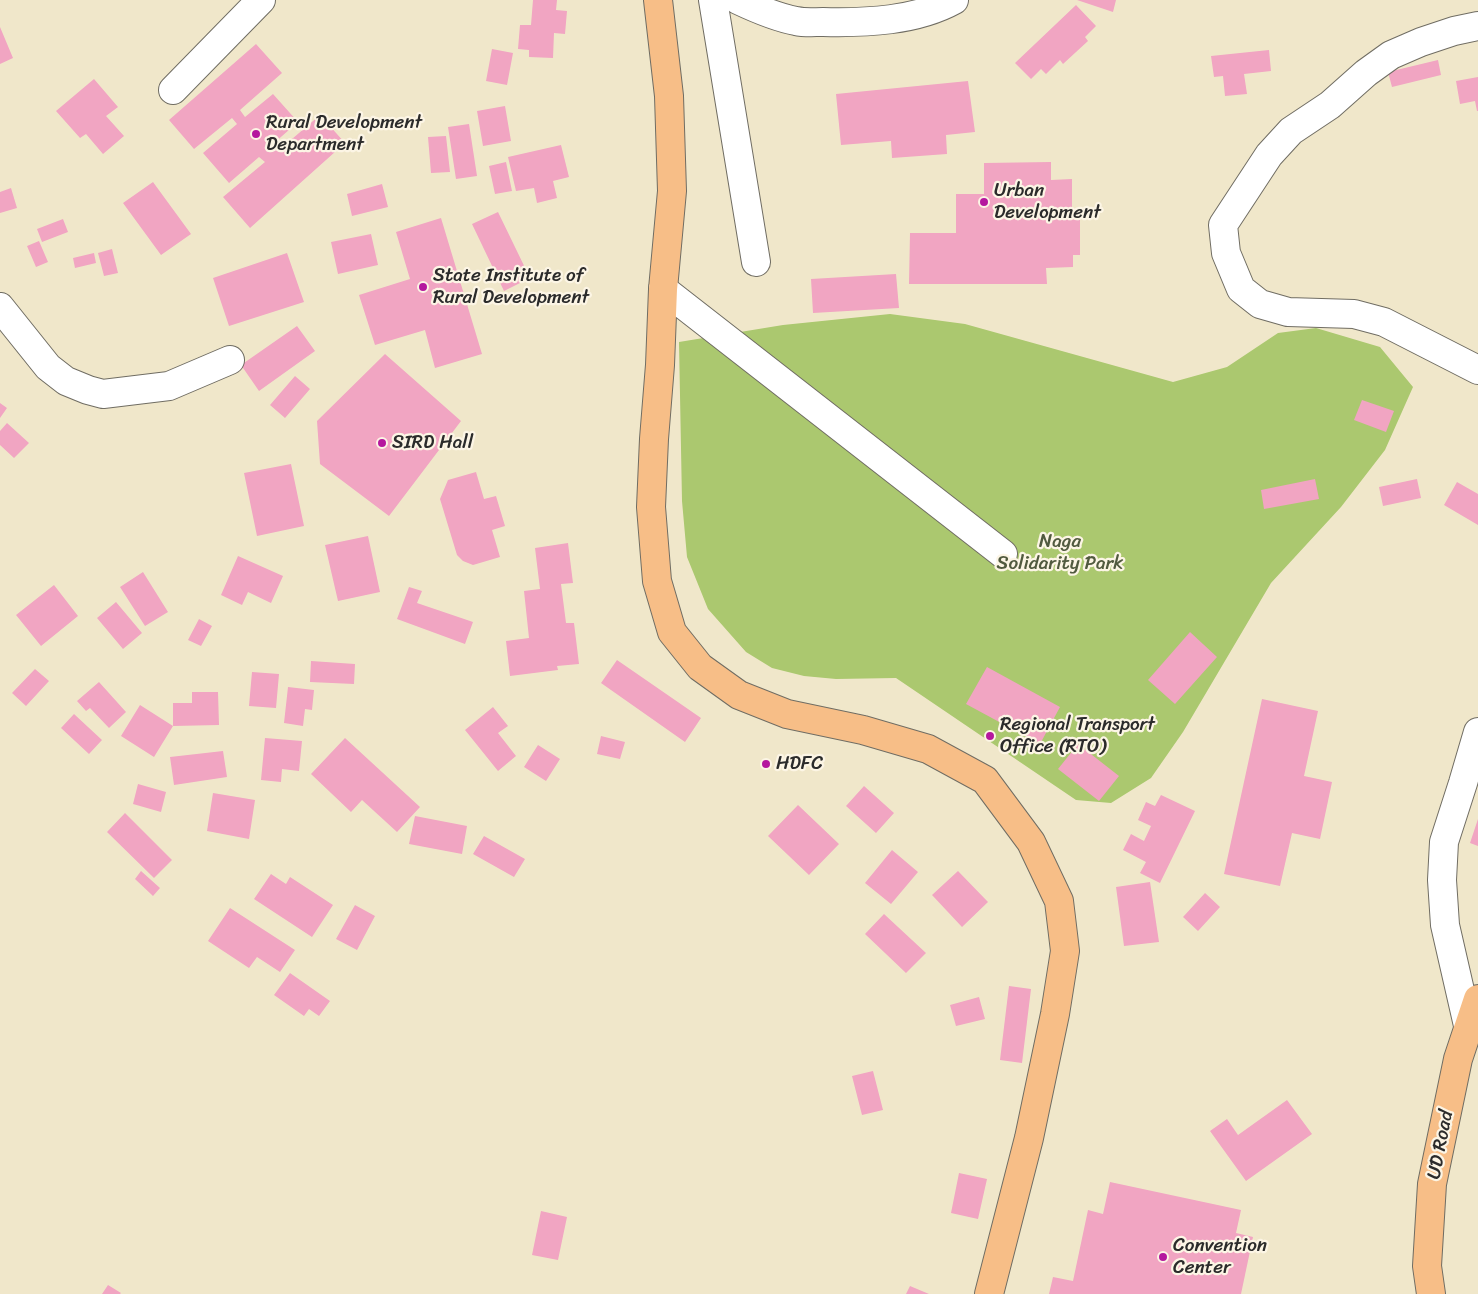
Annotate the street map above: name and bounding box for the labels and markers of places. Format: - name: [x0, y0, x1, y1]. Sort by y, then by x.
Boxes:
- place label: Rural Development Department: [266, 112, 422, 156]
- marker: Rural Development Department: [250, 128, 262, 140]
- place label: Urban Development: [994, 180, 1101, 224]
- marker: Urban Development: [978, 196, 990, 208]
- place label: State Institute of Rural Development: [433, 265, 589, 309]
- marker: State Institute of Rural Development: [417, 281, 429, 293]
- place label: SIRD Hall: [392, 432, 473, 454]
- marker: SIRD Hall: [376, 437, 388, 449]
- place label: Regional Transport Office (RTO): [1000, 714, 1155, 758]
- marker: Regional Transport Office (RTO): [984, 730, 996, 742]
- place label: HDFC: [776, 753, 823, 775]
- marker: HDFC: [760, 758, 772, 770]
- place label: Convention Center: [1173, 1235, 1267, 1279]
- marker: Convention Center: [1157, 1251, 1169, 1263]

